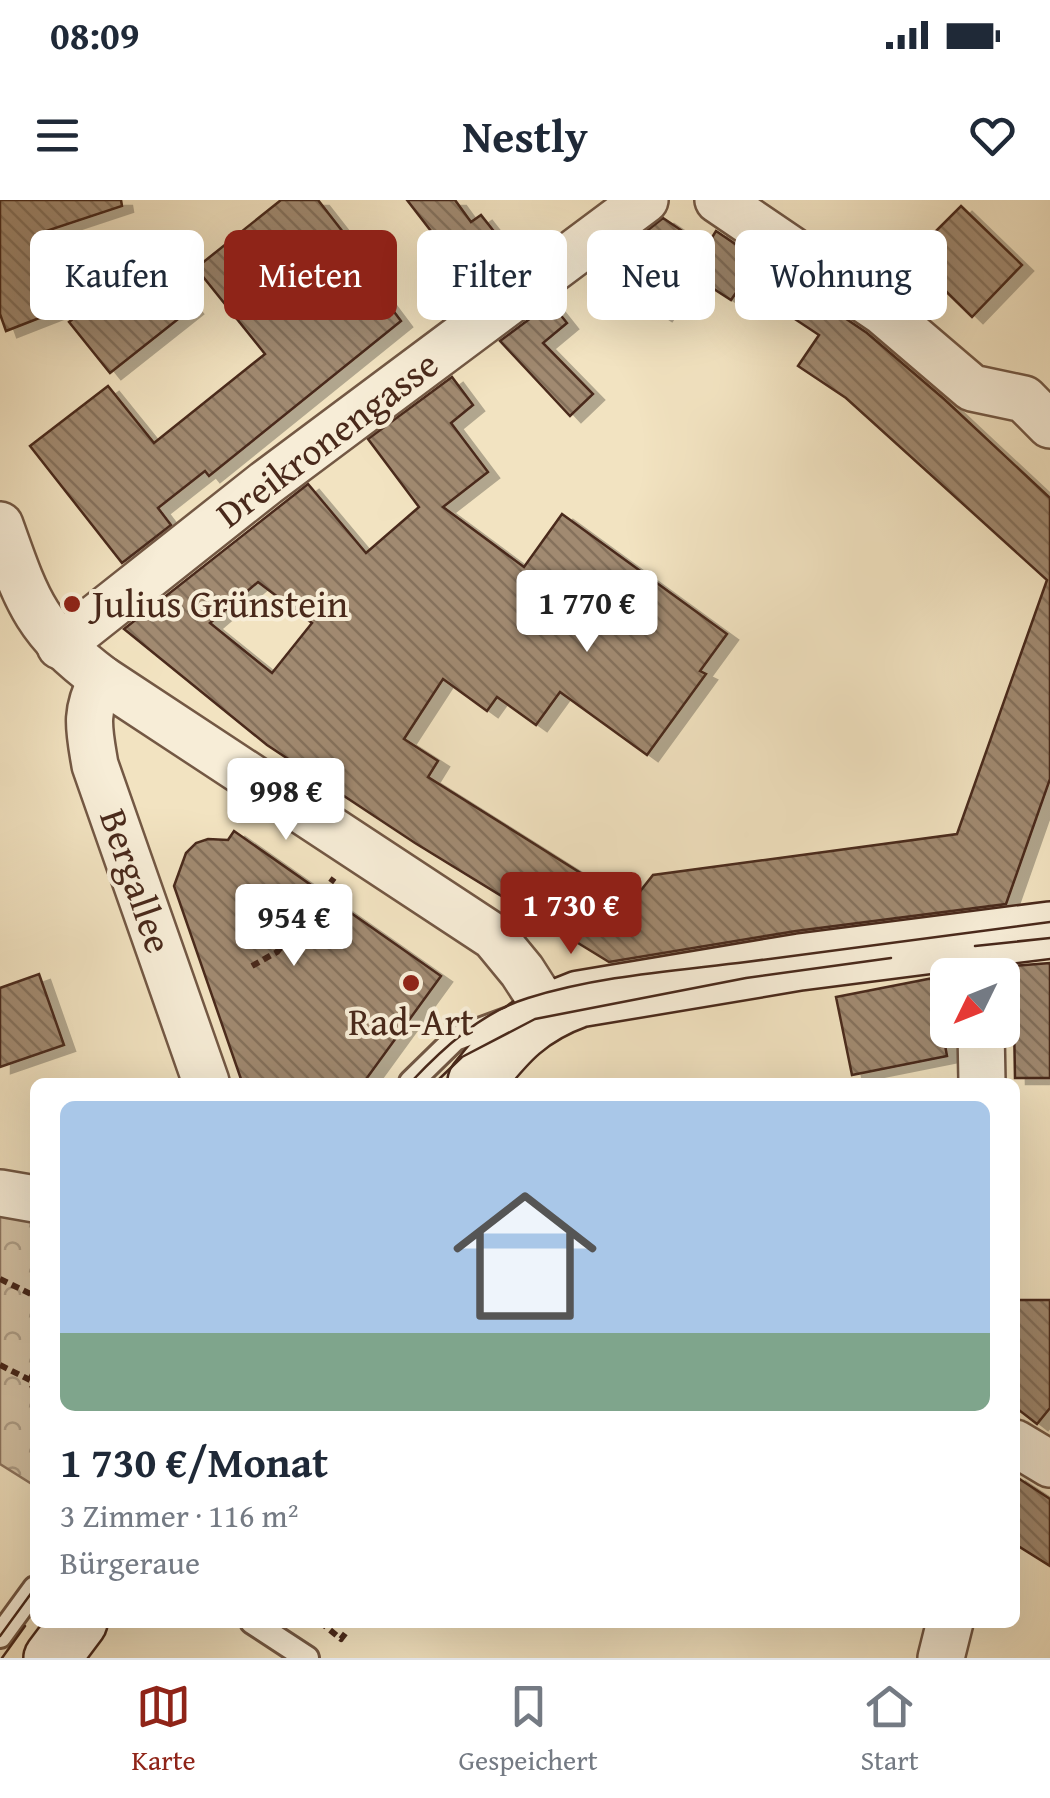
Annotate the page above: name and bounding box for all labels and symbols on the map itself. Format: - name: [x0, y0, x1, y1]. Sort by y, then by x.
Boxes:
- street label: Dreikronengasse: [203, 336, 449, 541]
- pin: 1 770 €: [495, 570, 679, 655]
- place label: Julius Grünstein: [88, 575, 348, 631]
- marker: Julius Grünstein: [61, 593, 83, 615]
- pin: 998 €: [216, 758, 356, 843]
- street label: Bergallee: [86, 801, 188, 960]
- pin: 1 730 €: [479, 872, 663, 957]
- pin: 954 €: [224, 884, 364, 969]
- north arrow: [930, 958, 1020, 1048]
- marker: Rad-Art: [400, 972, 422, 994]
- place label: Rad-Art: [348, 993, 474, 1049]

